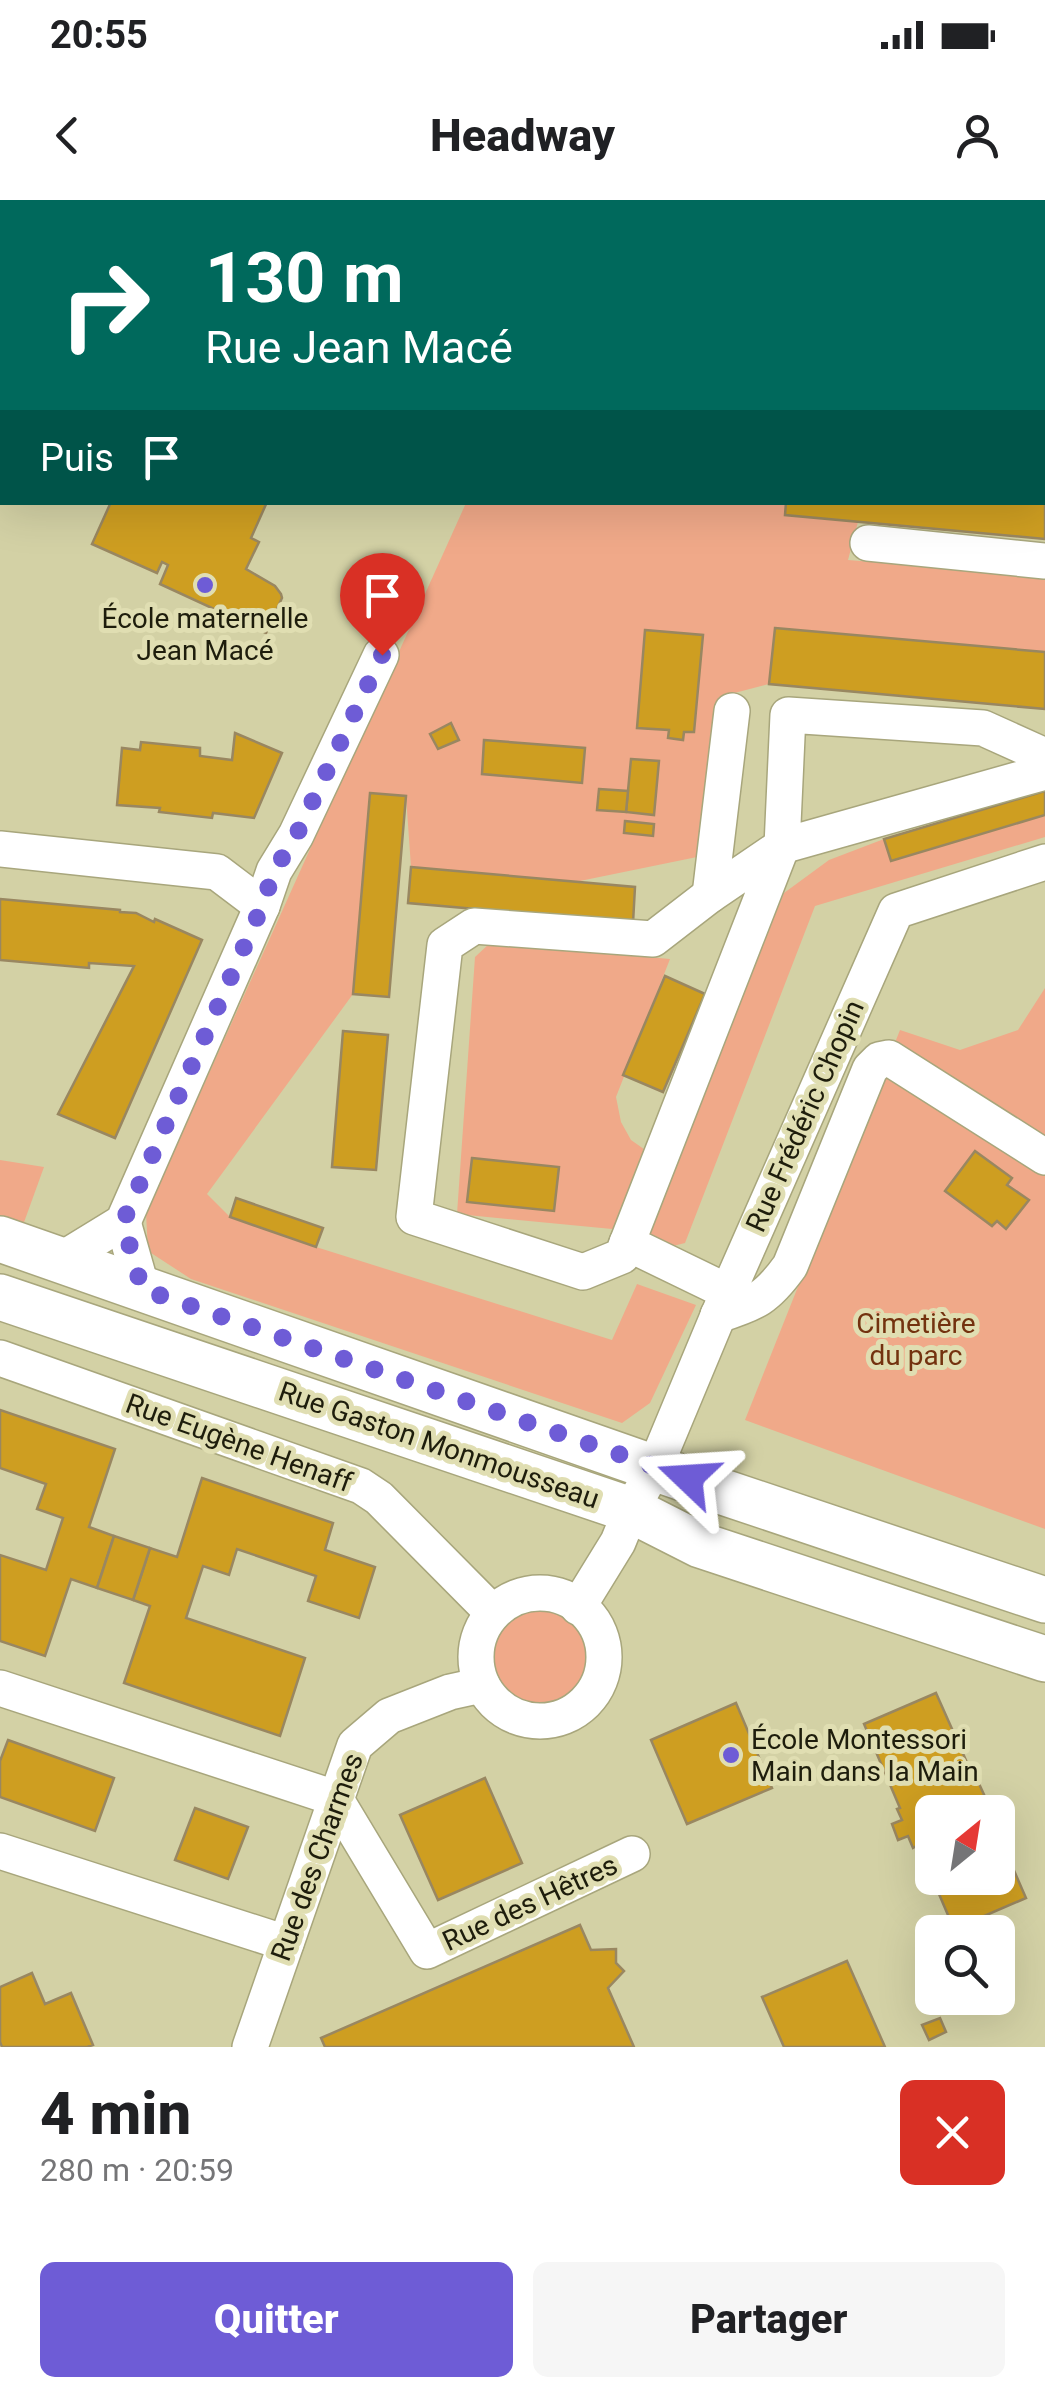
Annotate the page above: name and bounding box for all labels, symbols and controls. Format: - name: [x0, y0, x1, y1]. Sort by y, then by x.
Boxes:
- text: 20:55: [50, 13, 148, 57]
- icon: back: [40, 108, 95, 163]
- icon: person: [950, 108, 1005, 163]
- text: Headway: [430, 109, 615, 162]
- text: 130 m: [205, 237, 404, 319]
- icon: right: [40, 240, 170, 370]
- text: Rue Jean Macé: [205, 321, 513, 374]
- icon: arrive: [134, 430, 189, 485]
- text: Puis: [40, 436, 114, 480]
- pin: [340, 553, 425, 656]
- icon: arrive: [355, 568, 410, 623]
- marker: École maternelle Jean Macé: [194, 574, 216, 596]
- place label: École maternelle Jean Macé: [102, 602, 308, 667]
- street label: Rue Frédéric Chopin: [739, 995, 871, 1237]
- park label: Cimetière du parc: [856, 1307, 976, 1372]
- street label: Rue Gaston Monmousseau: [274, 1375, 604, 1515]
- street label: Rue Eugène Henaff: [121, 1387, 357, 1499]
- position arrow: [636, 1426, 740, 1530]
- place label: École Montessori Main dans la Main: [751, 1723, 979, 1788]
- marker: École Montessori Main dans la Main: [720, 1744, 742, 1766]
- street label: Rue des Charmes: [264, 1749, 370, 1965]
- north arrow: [915, 1795, 1015, 1895]
- map controls: [915, 1795, 1015, 2015]
- street label: Rue des Hêtres: [437, 1848, 623, 1958]
- button: search: [915, 1915, 1015, 2015]
- text: 4 min: [40, 2078, 191, 2149]
- button: close: [900, 2080, 1005, 2185]
- text: 280 m · 20:59: [40, 2151, 234, 2189]
- button: Quitter: [40, 2262, 513, 2377]
- button: Partager: [533, 2262, 1005, 2377]

